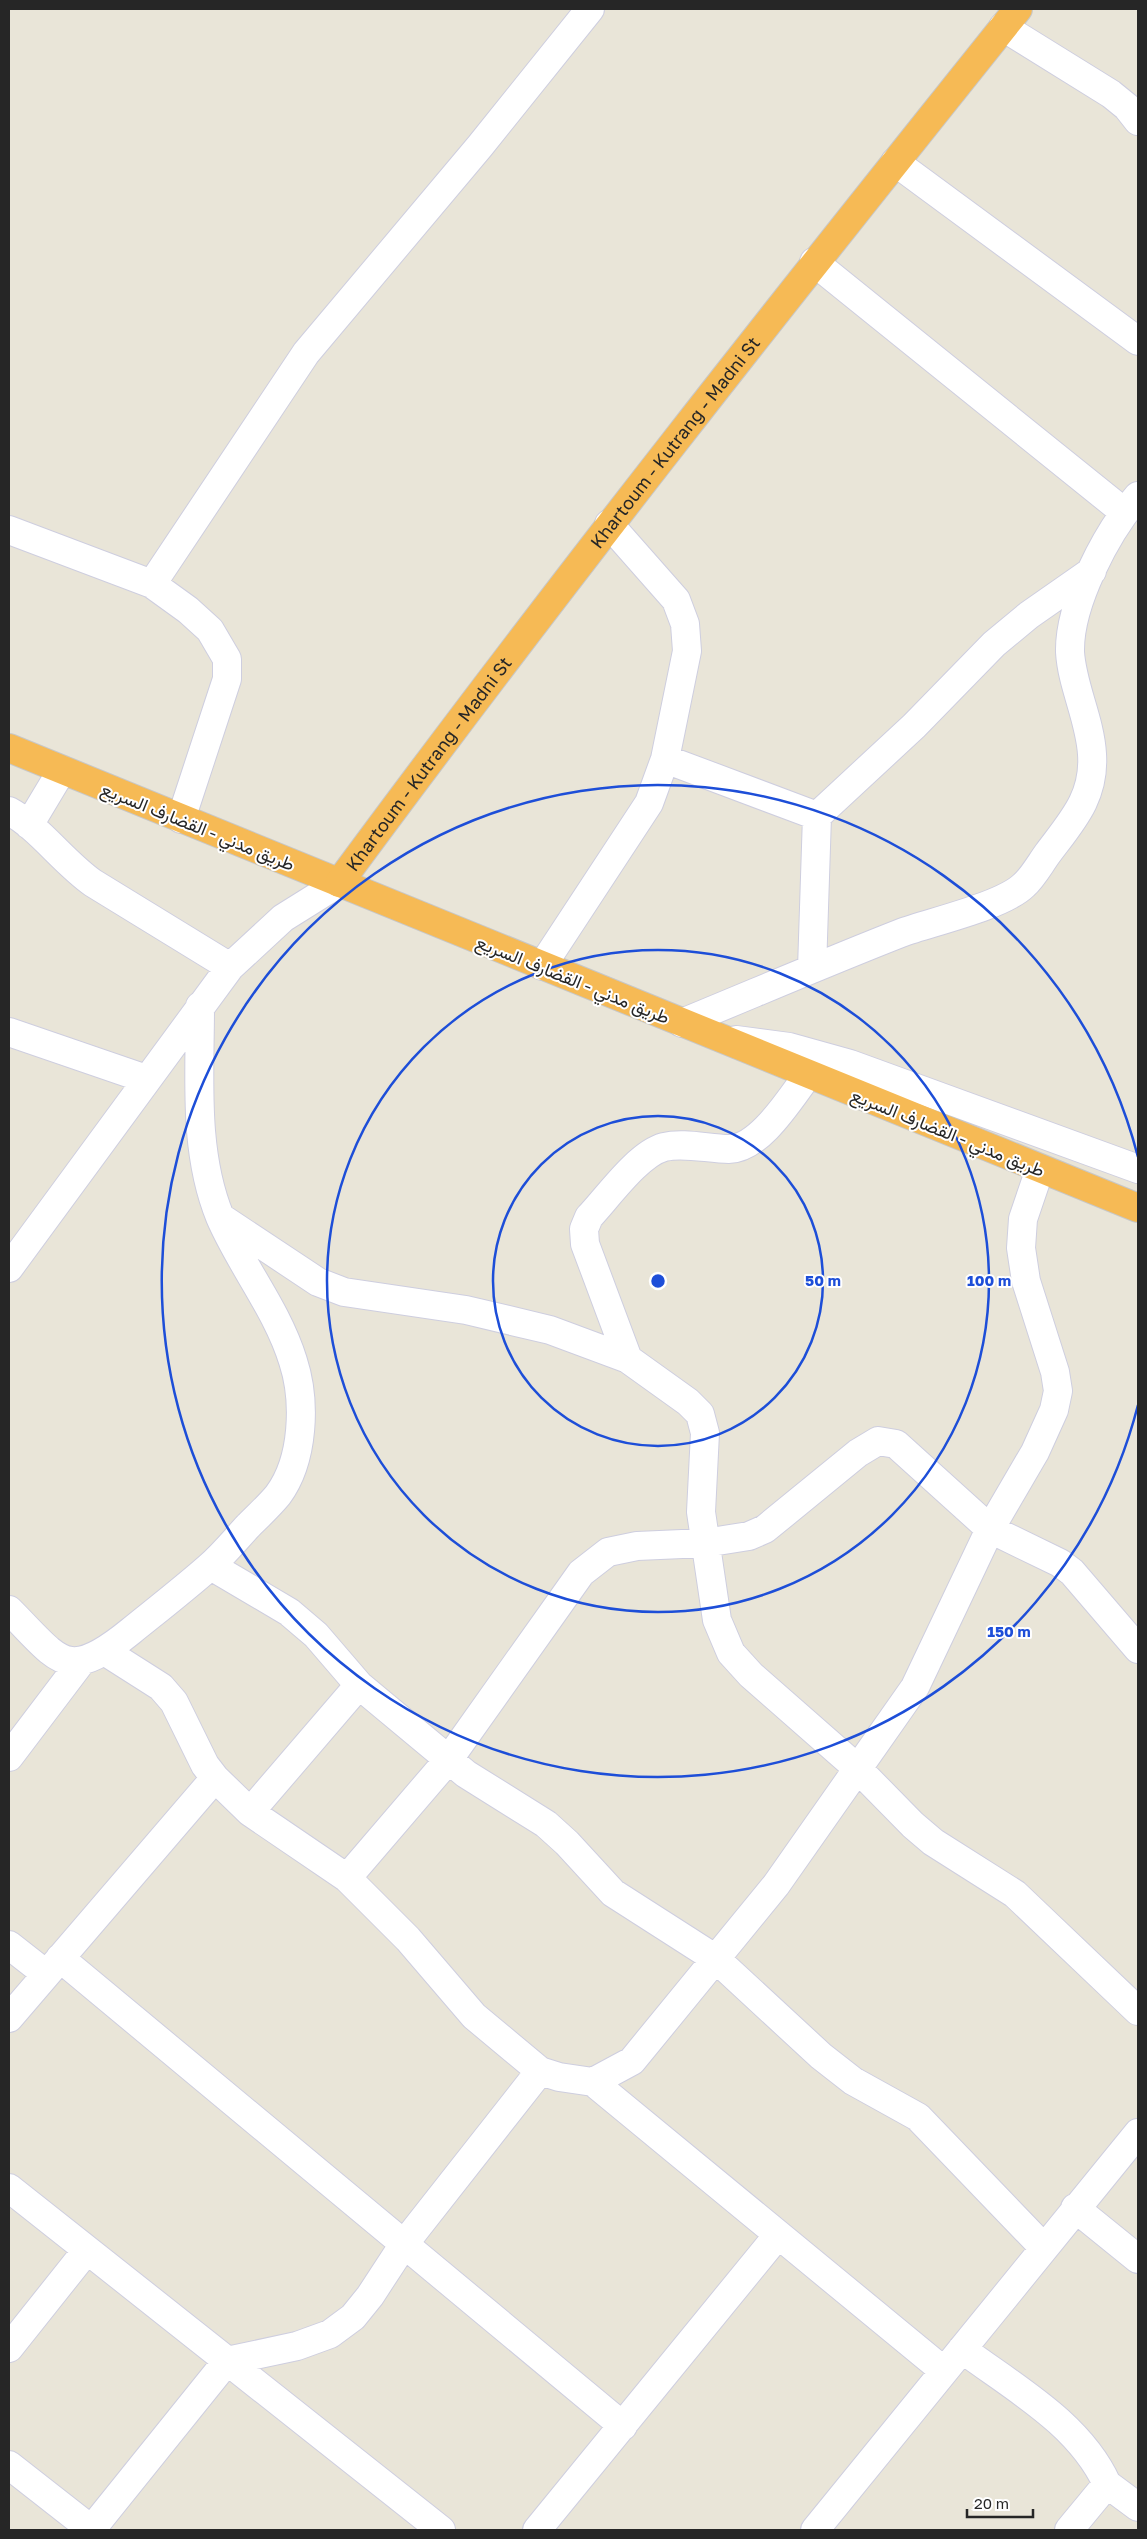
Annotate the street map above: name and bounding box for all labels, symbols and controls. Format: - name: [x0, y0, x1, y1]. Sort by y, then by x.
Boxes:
- street label: Khartoum - Kutrang - Madni St: [585, 332, 764, 552]
- street label: Khartoum - Kutrang - Madni St: [341, 652, 516, 875]
- street label: طريق مدني - القضارف السريع: [96, 777, 298, 880]
- street label: طريق مدني - القضارف السريع: [471, 930, 673, 1033]
- street label: طريق مدني - القضارف السريع: [846, 1083, 1048, 1186]
- text: 50 m: [805, 1271, 841, 1289]
- text: 100 m: [967, 1271, 1011, 1289]
- centre of rings: [649, 1272, 667, 1290]
- text: 150 m: [987, 1622, 1031, 1640]
- scale bar: [967, 2486, 1033, 2518]
- text: 20 m: [974, 2494, 1009, 2512]

